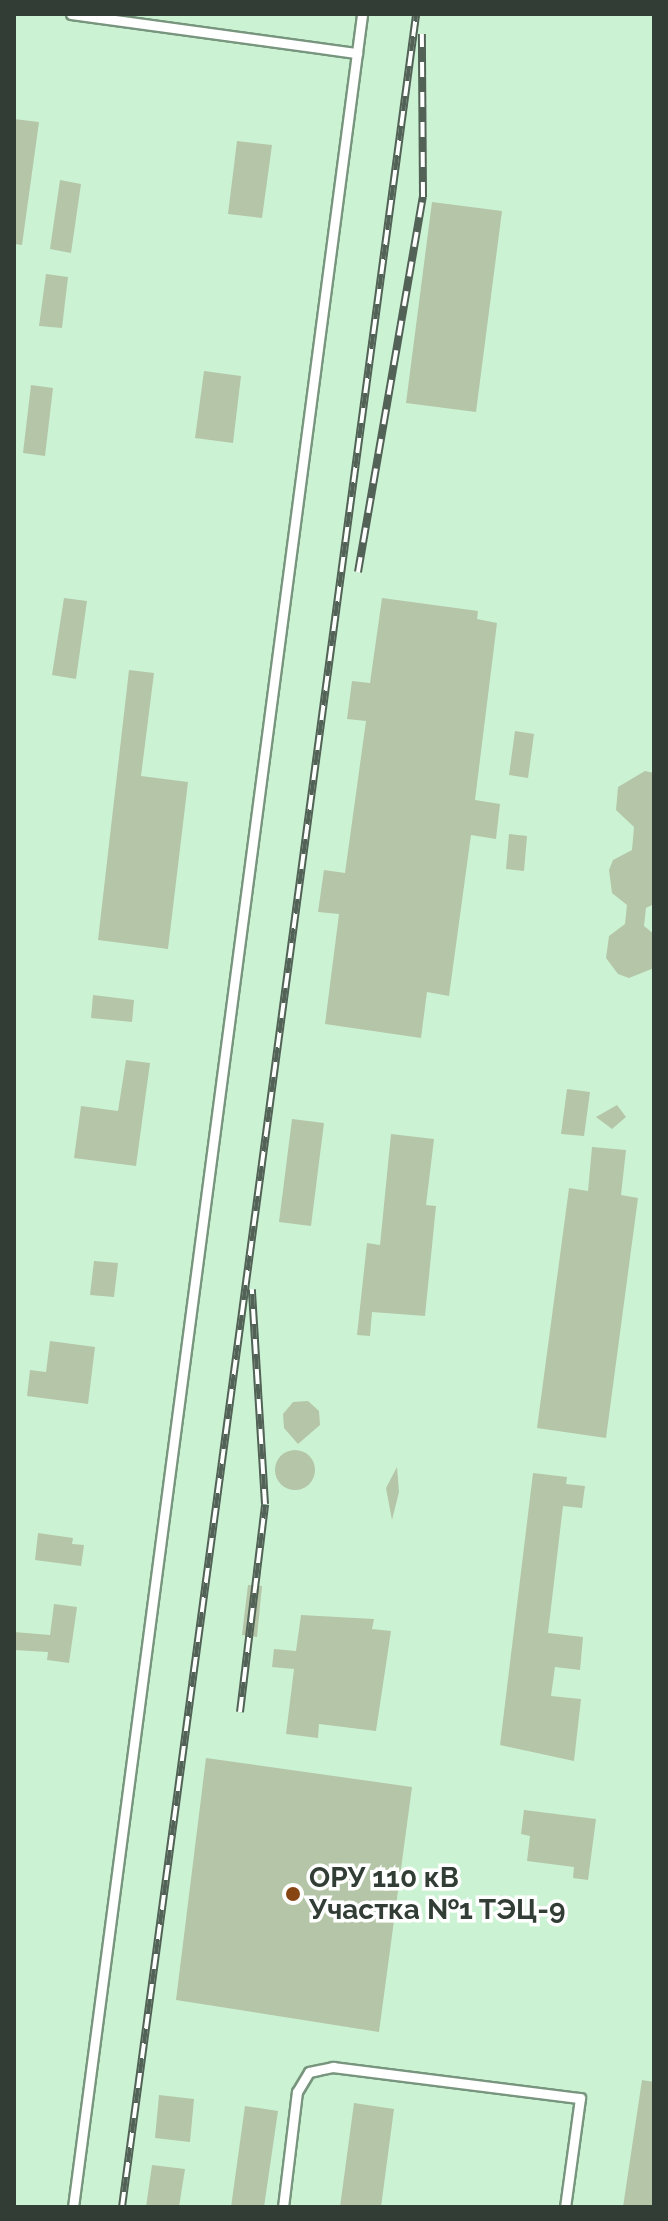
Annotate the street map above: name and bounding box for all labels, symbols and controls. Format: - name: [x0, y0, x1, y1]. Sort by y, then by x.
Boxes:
- place label: ОРУ 110 кВ Участка №1 ТЭЦ-9: [309, 1861, 566, 1927]
- marker: ОРУ 110 кВ Участка №1 ТЭЦ-9: [284, 1885, 302, 1903]

